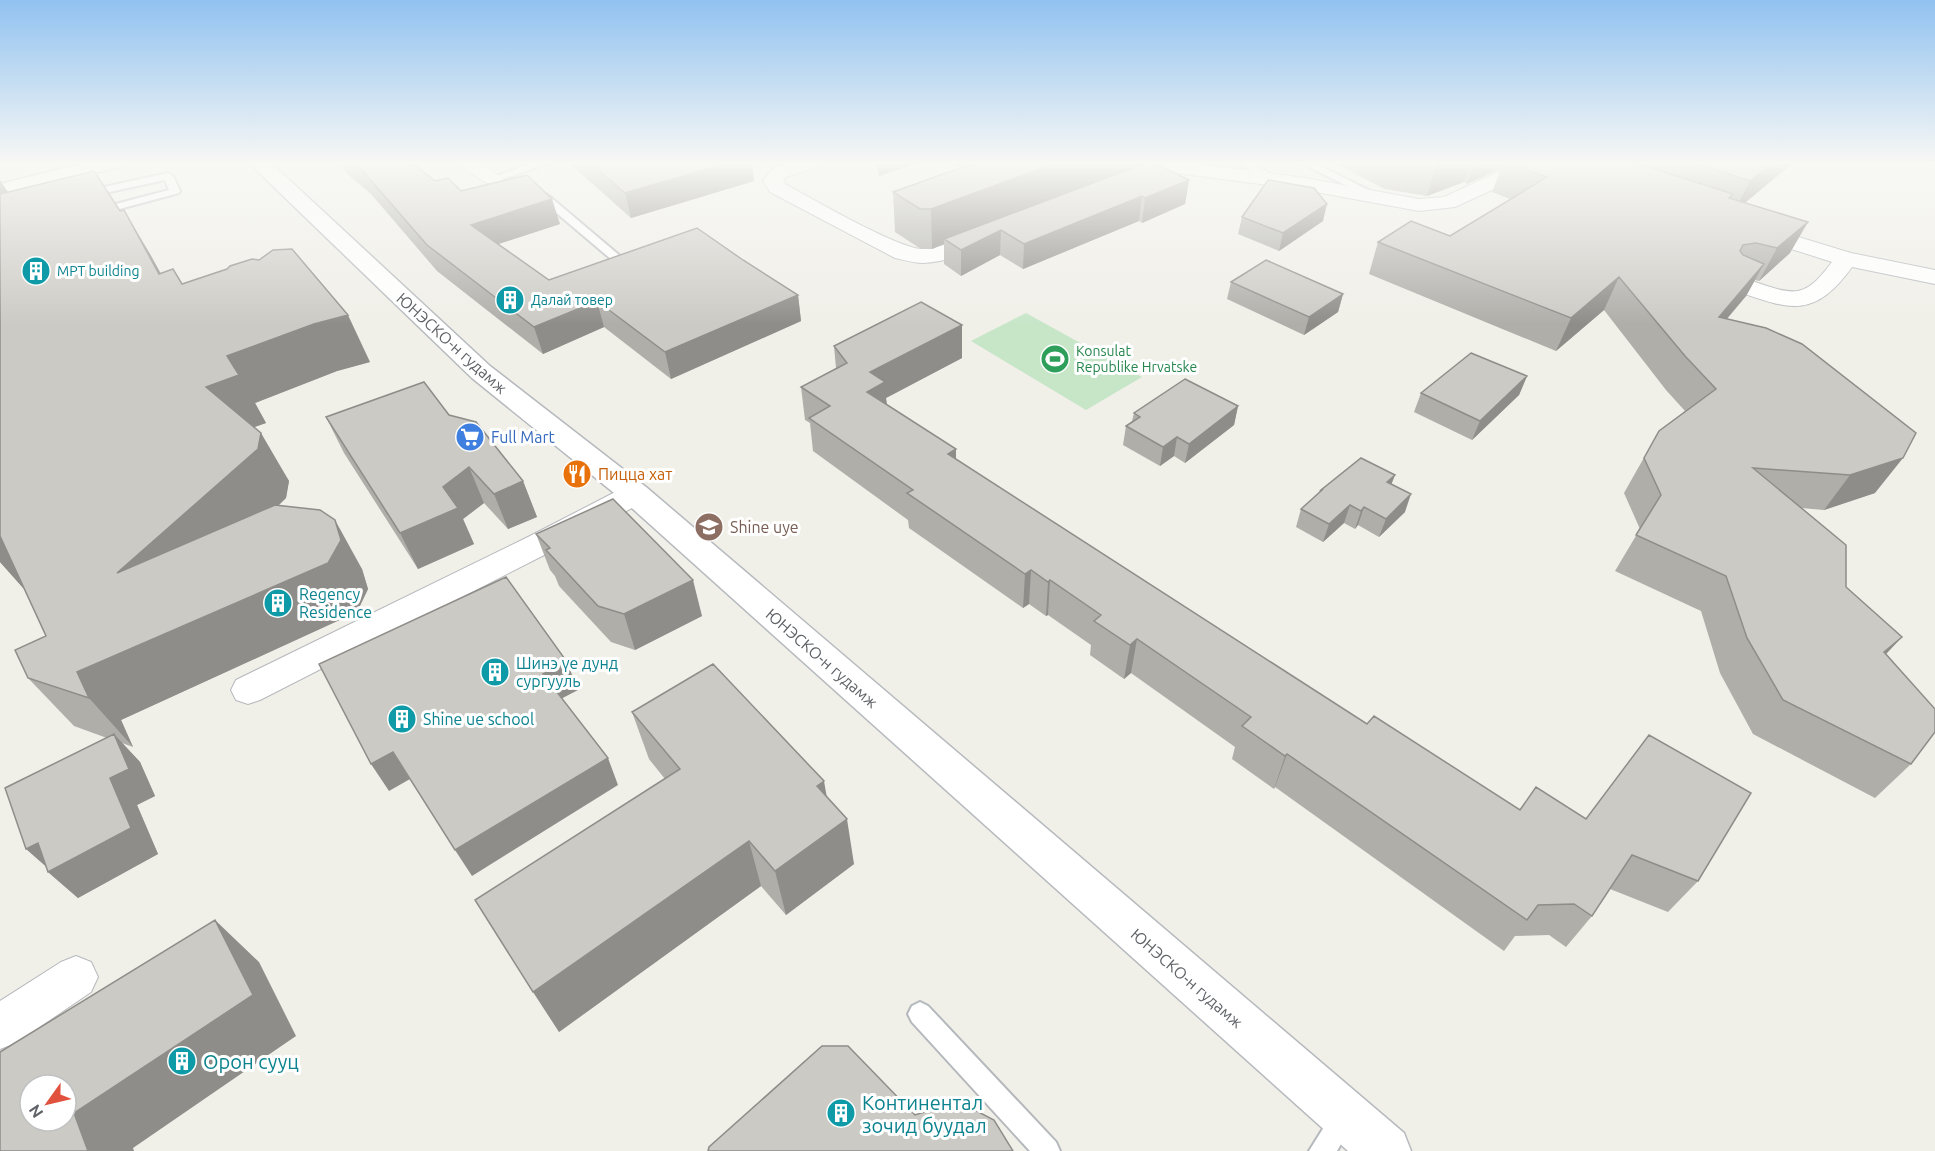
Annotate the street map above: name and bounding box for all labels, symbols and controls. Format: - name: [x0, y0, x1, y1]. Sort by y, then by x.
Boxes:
- building icon: MPT building: [20, 255, 52, 287]
- place label: MPT building: [57, 263, 139, 279]
- building icon: Далай товер: [494, 284, 526, 316]
- street label: ЮНЭСКО-н гудамж: [393, 289, 511, 397]
- place label: Далай товер: [531, 292, 613, 308]
- sports icon: Konsulat Republike Hrvatske: [1039, 343, 1071, 375]
- place label: Konsulat Republike Hrvatske: [1076, 343, 1197, 375]
- supermarket icon: Full Mart: [454, 421, 486, 453]
- place label: Full Mart: [491, 428, 556, 446]
- restaurant icon: Пицца хат: [561, 458, 593, 490]
- place label: Пицца хат: [598, 465, 672, 483]
- school or university icon: Shine uye: [693, 511, 725, 543]
- place label: Shine uye: [730, 518, 799, 536]
- place label: Regency Residence: [299, 585, 372, 621]
- building icon: Regency Residence: [262, 587, 294, 619]
- street label: ЮНЭСКО-н гудамж: [762, 605, 882, 711]
- place label: Шинэ үе дунд сургууль: [516, 654, 618, 690]
- building icon: Шинэ үе дунд сургууль: [479, 656, 511, 688]
- building icon: Shine ue school: [386, 703, 418, 735]
- place label: Shine ue school: [423, 710, 534, 728]
- street label: ЮНЭСКО-н гудамж: [1127, 925, 1247, 1031]
- building icon: Орон сууц: [166, 1045, 198, 1077]
- place label: Орон сууц: [203, 1050, 299, 1073]
- north arrow: [18, 1073, 78, 1133]
- place label: Континентал зочид буудал: [862, 1091, 987, 1137]
- building icon: Континентал зочид буудал: [825, 1097, 857, 1129]
- text: N: [25, 1101, 46, 1121]

